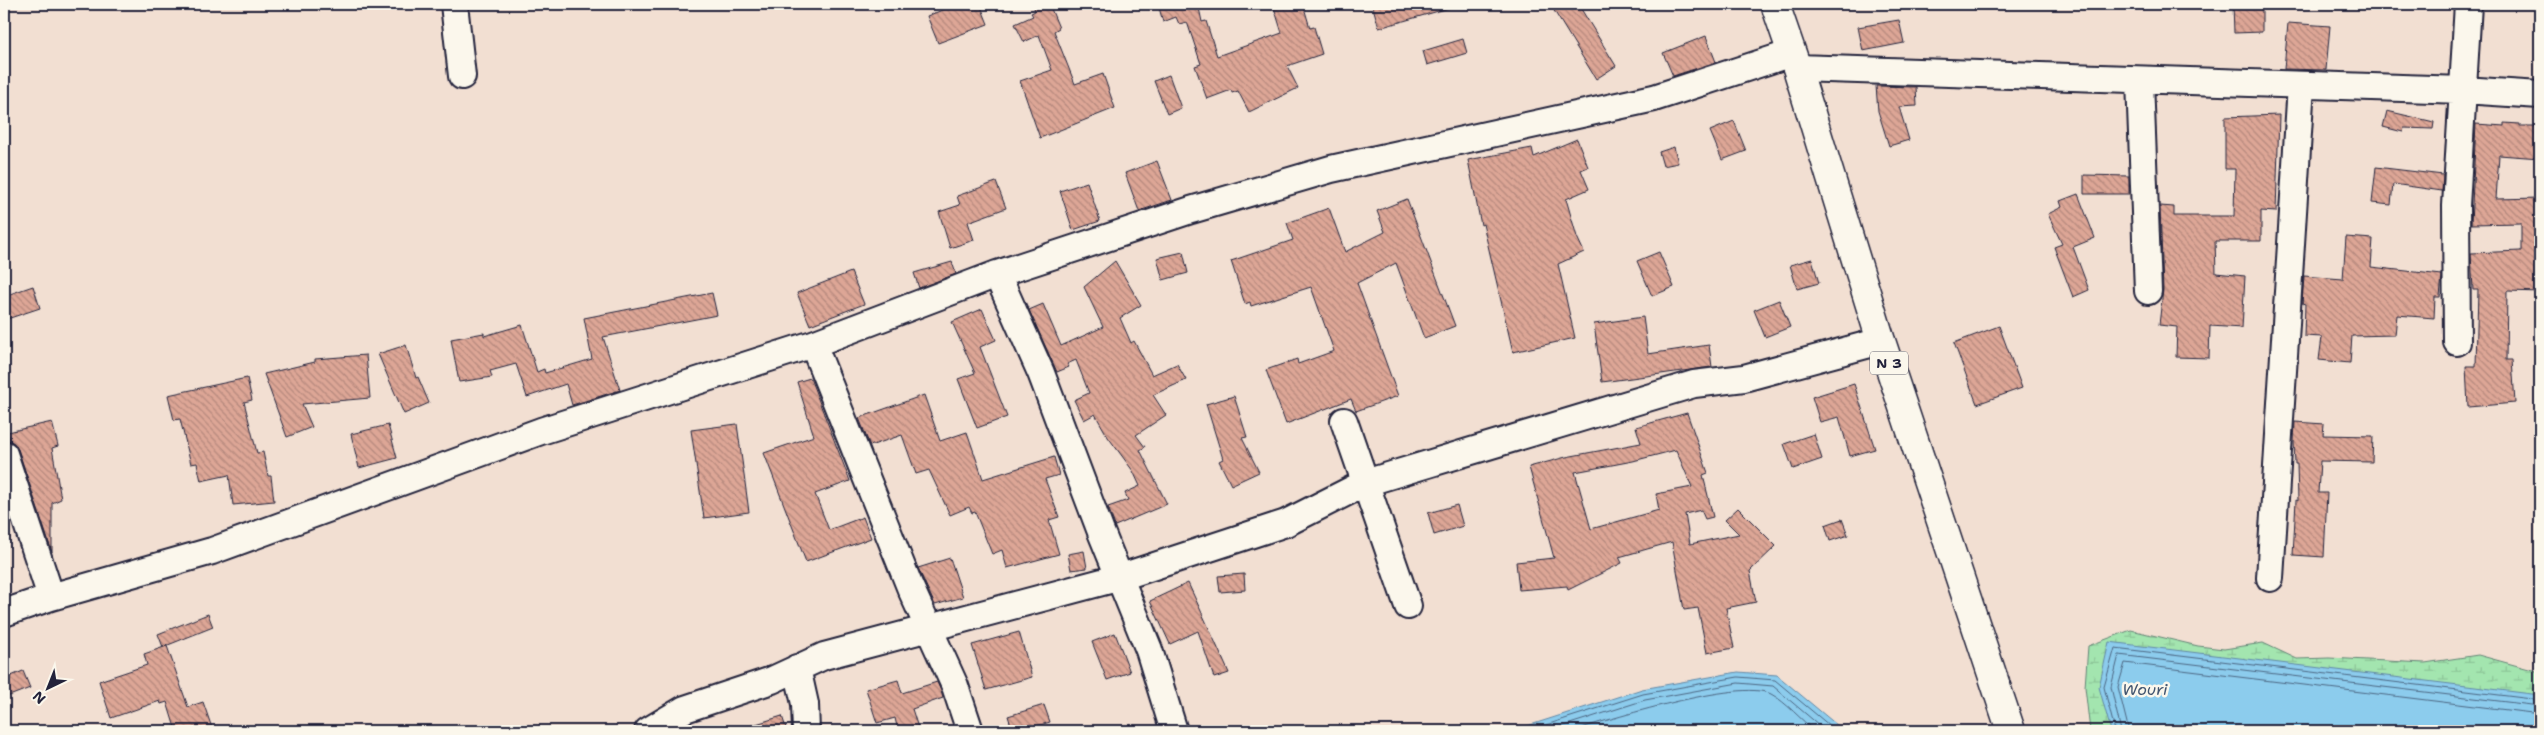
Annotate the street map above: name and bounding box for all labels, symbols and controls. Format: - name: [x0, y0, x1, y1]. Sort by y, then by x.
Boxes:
- road number: N 3: [1870, 352, 1908, 374]
- north arrow: [22, 662, 72, 712]
- water label: Wouri: [2122, 679, 2168, 700]
- text: N: [29, 687, 49, 708]

